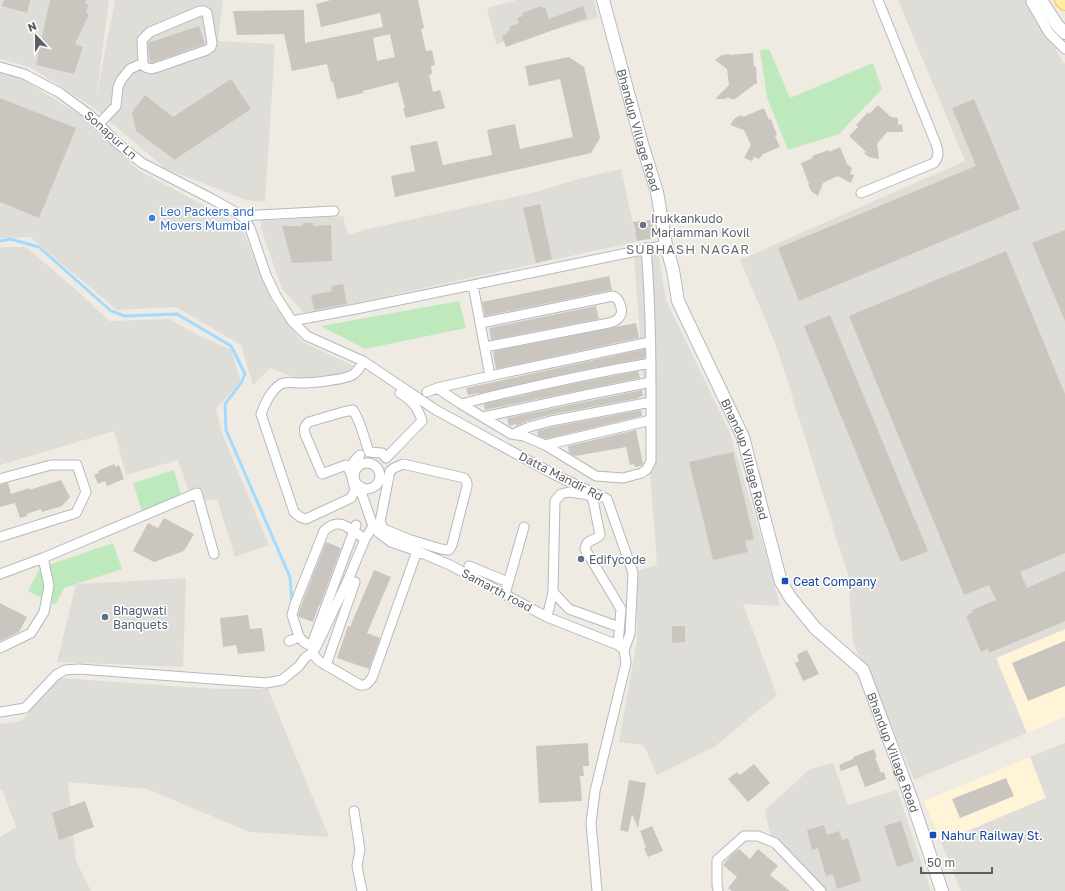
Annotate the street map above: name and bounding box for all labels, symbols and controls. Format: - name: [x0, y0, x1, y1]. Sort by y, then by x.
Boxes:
- north arrow: [16, 16, 56, 56]
- text: N: [26, 19, 38, 34]
- street label: Bhandup Village Road: [614, 67, 664, 193]
- street label: Sonapur Ln: [82, 107, 140, 163]
- place label: Leo Packers and Movers Mumbai: [160, 204, 254, 233]
- place label: Irukkankudo Mariamman Kovil: [651, 211, 750, 240]
- marker: Leo Packers and Movers Mumbai: [147, 213, 157, 223]
- marker: Irukkankudo Mariamman Kovil: [638, 220, 648, 230]
- district label: SUBHASH NAGAR: [626, 241, 750, 257]
- street label: Bhandup Village Road: [718, 396, 772, 521]
- street label: Datta Mandir Rd: [516, 448, 606, 504]
- place label: Edifycode: [589, 552, 646, 567]
- marker: Edifycode: [576, 554, 586, 564]
- street label: Samarth road: [459, 565, 535, 615]
- place label: Ceat Company: [793, 574, 877, 589]
- marker: Ceat Company: [780, 576, 790, 586]
- place label: Bhagwati Banquets: [113, 603, 168, 632]
- marker: Bhagwati Banquets: [100, 612, 110, 622]
- street label: Bhandup Village Road: [864, 690, 923, 814]
- place label: Nahur Railway St.: [941, 828, 1043, 843]
- marker: Nahur Railway St.: [928, 830, 938, 840]
- scale bar: [921, 849, 992, 875]
- text: 50 m: [927, 855, 955, 870]

